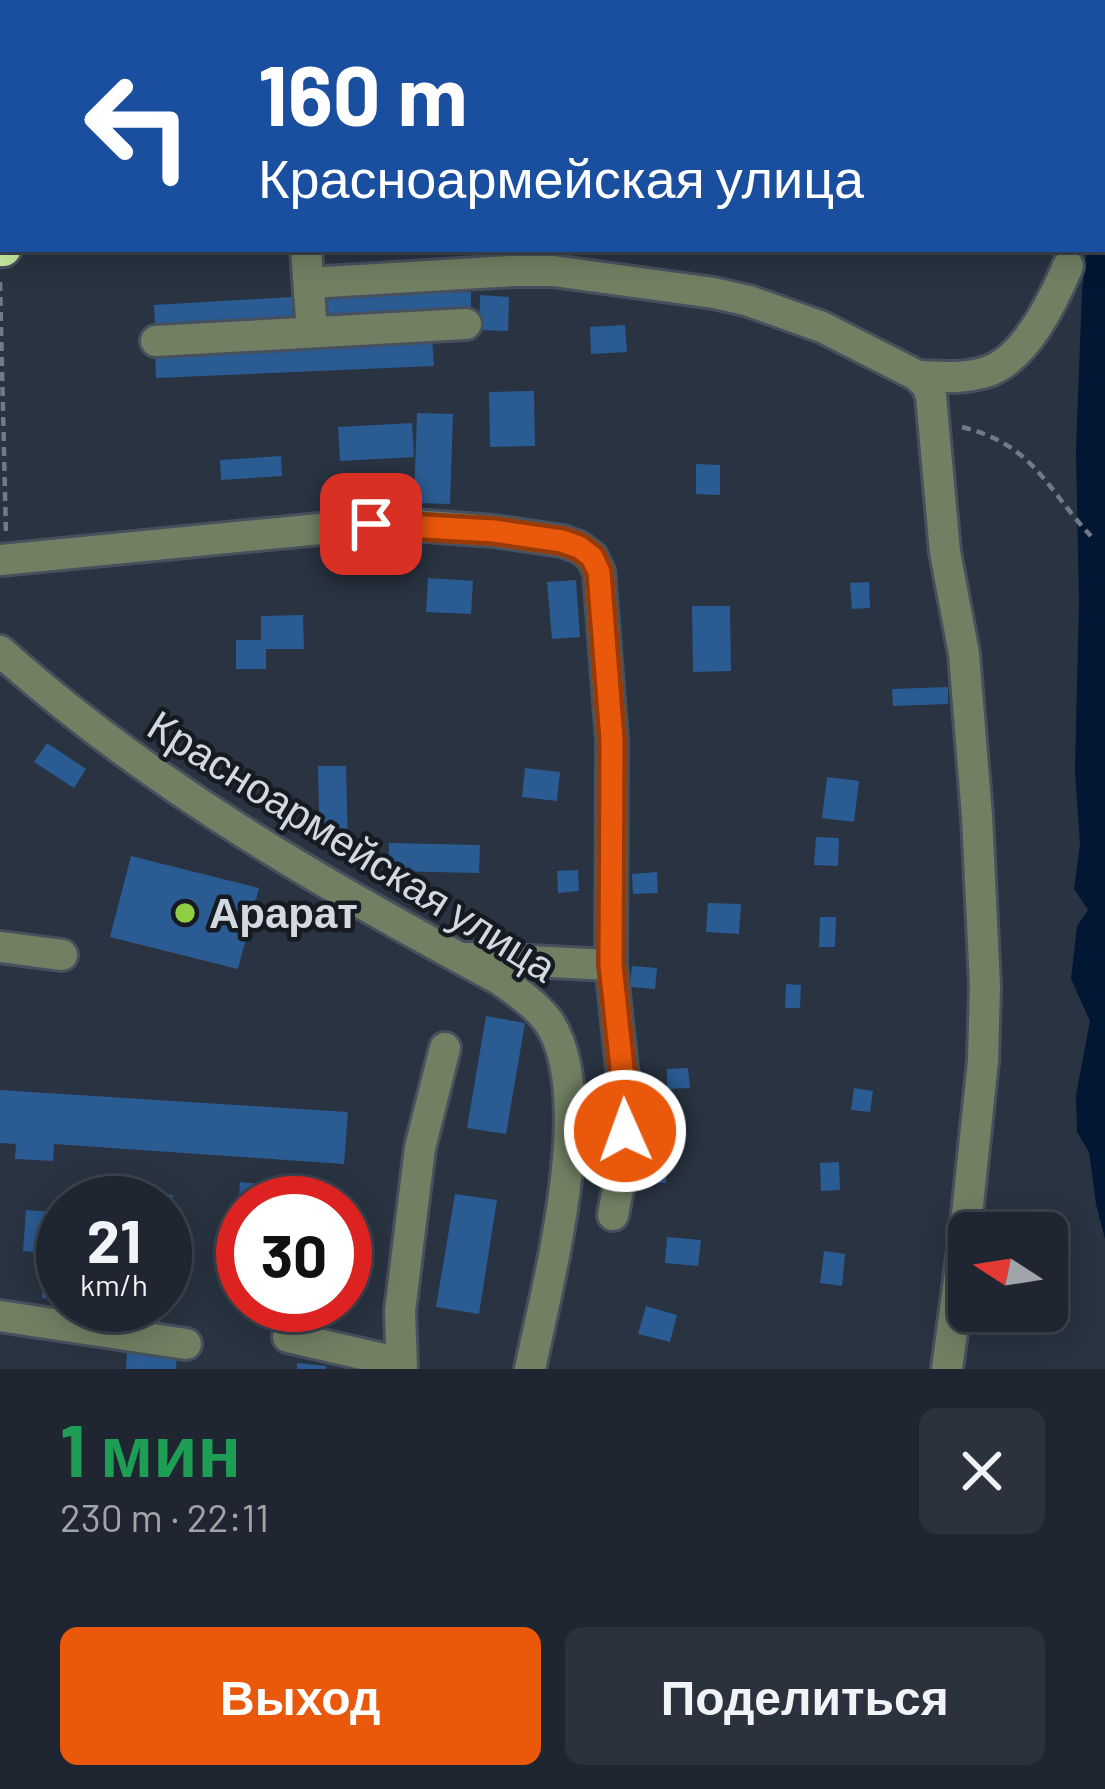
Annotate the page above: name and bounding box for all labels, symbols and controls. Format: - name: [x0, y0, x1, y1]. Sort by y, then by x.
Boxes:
- text: 160 m: [258, 42, 468, 143]
- icon: left: [60, 48, 216, 204]
- text: Красноармейская улица: [258, 144, 864, 209]
- pin: [320, 473, 422, 575]
- icon: arrive: [338, 491, 404, 557]
- street label: Красноармейская улица: [139, 698, 567, 992]
- place label: Арарат: [209, 886, 358, 937]
- marker: Арарат: [172, 900, 198, 926]
- position arrow: [562, 1068, 688, 1194]
- speed limit sign: 30: [216, 1176, 372, 1332]
- text: 21: [87, 1203, 141, 1275]
- north arrow: [948, 1212, 1068, 1332]
- map controls: [948, 1212, 1068, 1332]
- text: km/h: [80, 1266, 148, 1302]
- text: 1 мин: [60, 1405, 241, 1491]
- button: close: [919, 1408, 1045, 1534]
- text: 230 m · 22:11: [60, 1493, 269, 1540]
- button: Выход: [60, 1627, 541, 1765]
- button: Поделиться: [565, 1627, 1045, 1765]

